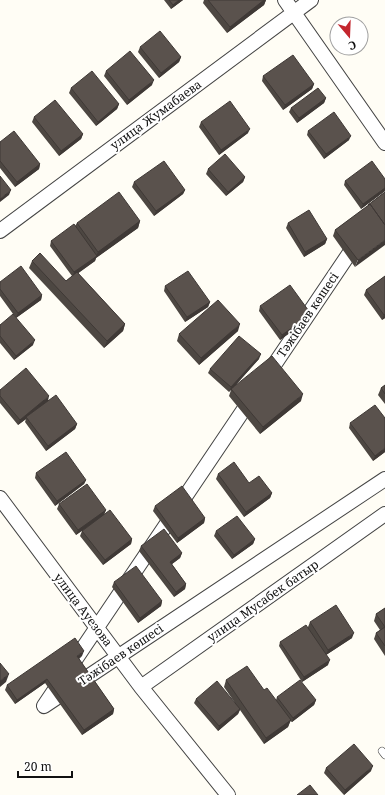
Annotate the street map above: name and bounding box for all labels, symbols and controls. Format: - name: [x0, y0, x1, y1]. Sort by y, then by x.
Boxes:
- north arrow: [329, 16, 369, 56]
- text: С: [347, 38, 358, 54]
- street label: улица Жумабаева: [107, 76, 205, 154]
- street label: Тәжібаев көшесі: [273, 269, 342, 361]
- street label: улица Мусабек батыр: [204, 555, 322, 646]
- street label: улица Ауезова: [50, 569, 117, 650]
- street label: Тәжібаев көшесі: [75, 620, 167, 689]
- scale bar: [18, 753, 72, 779]
- text: 20 m: [24, 758, 52, 775]

